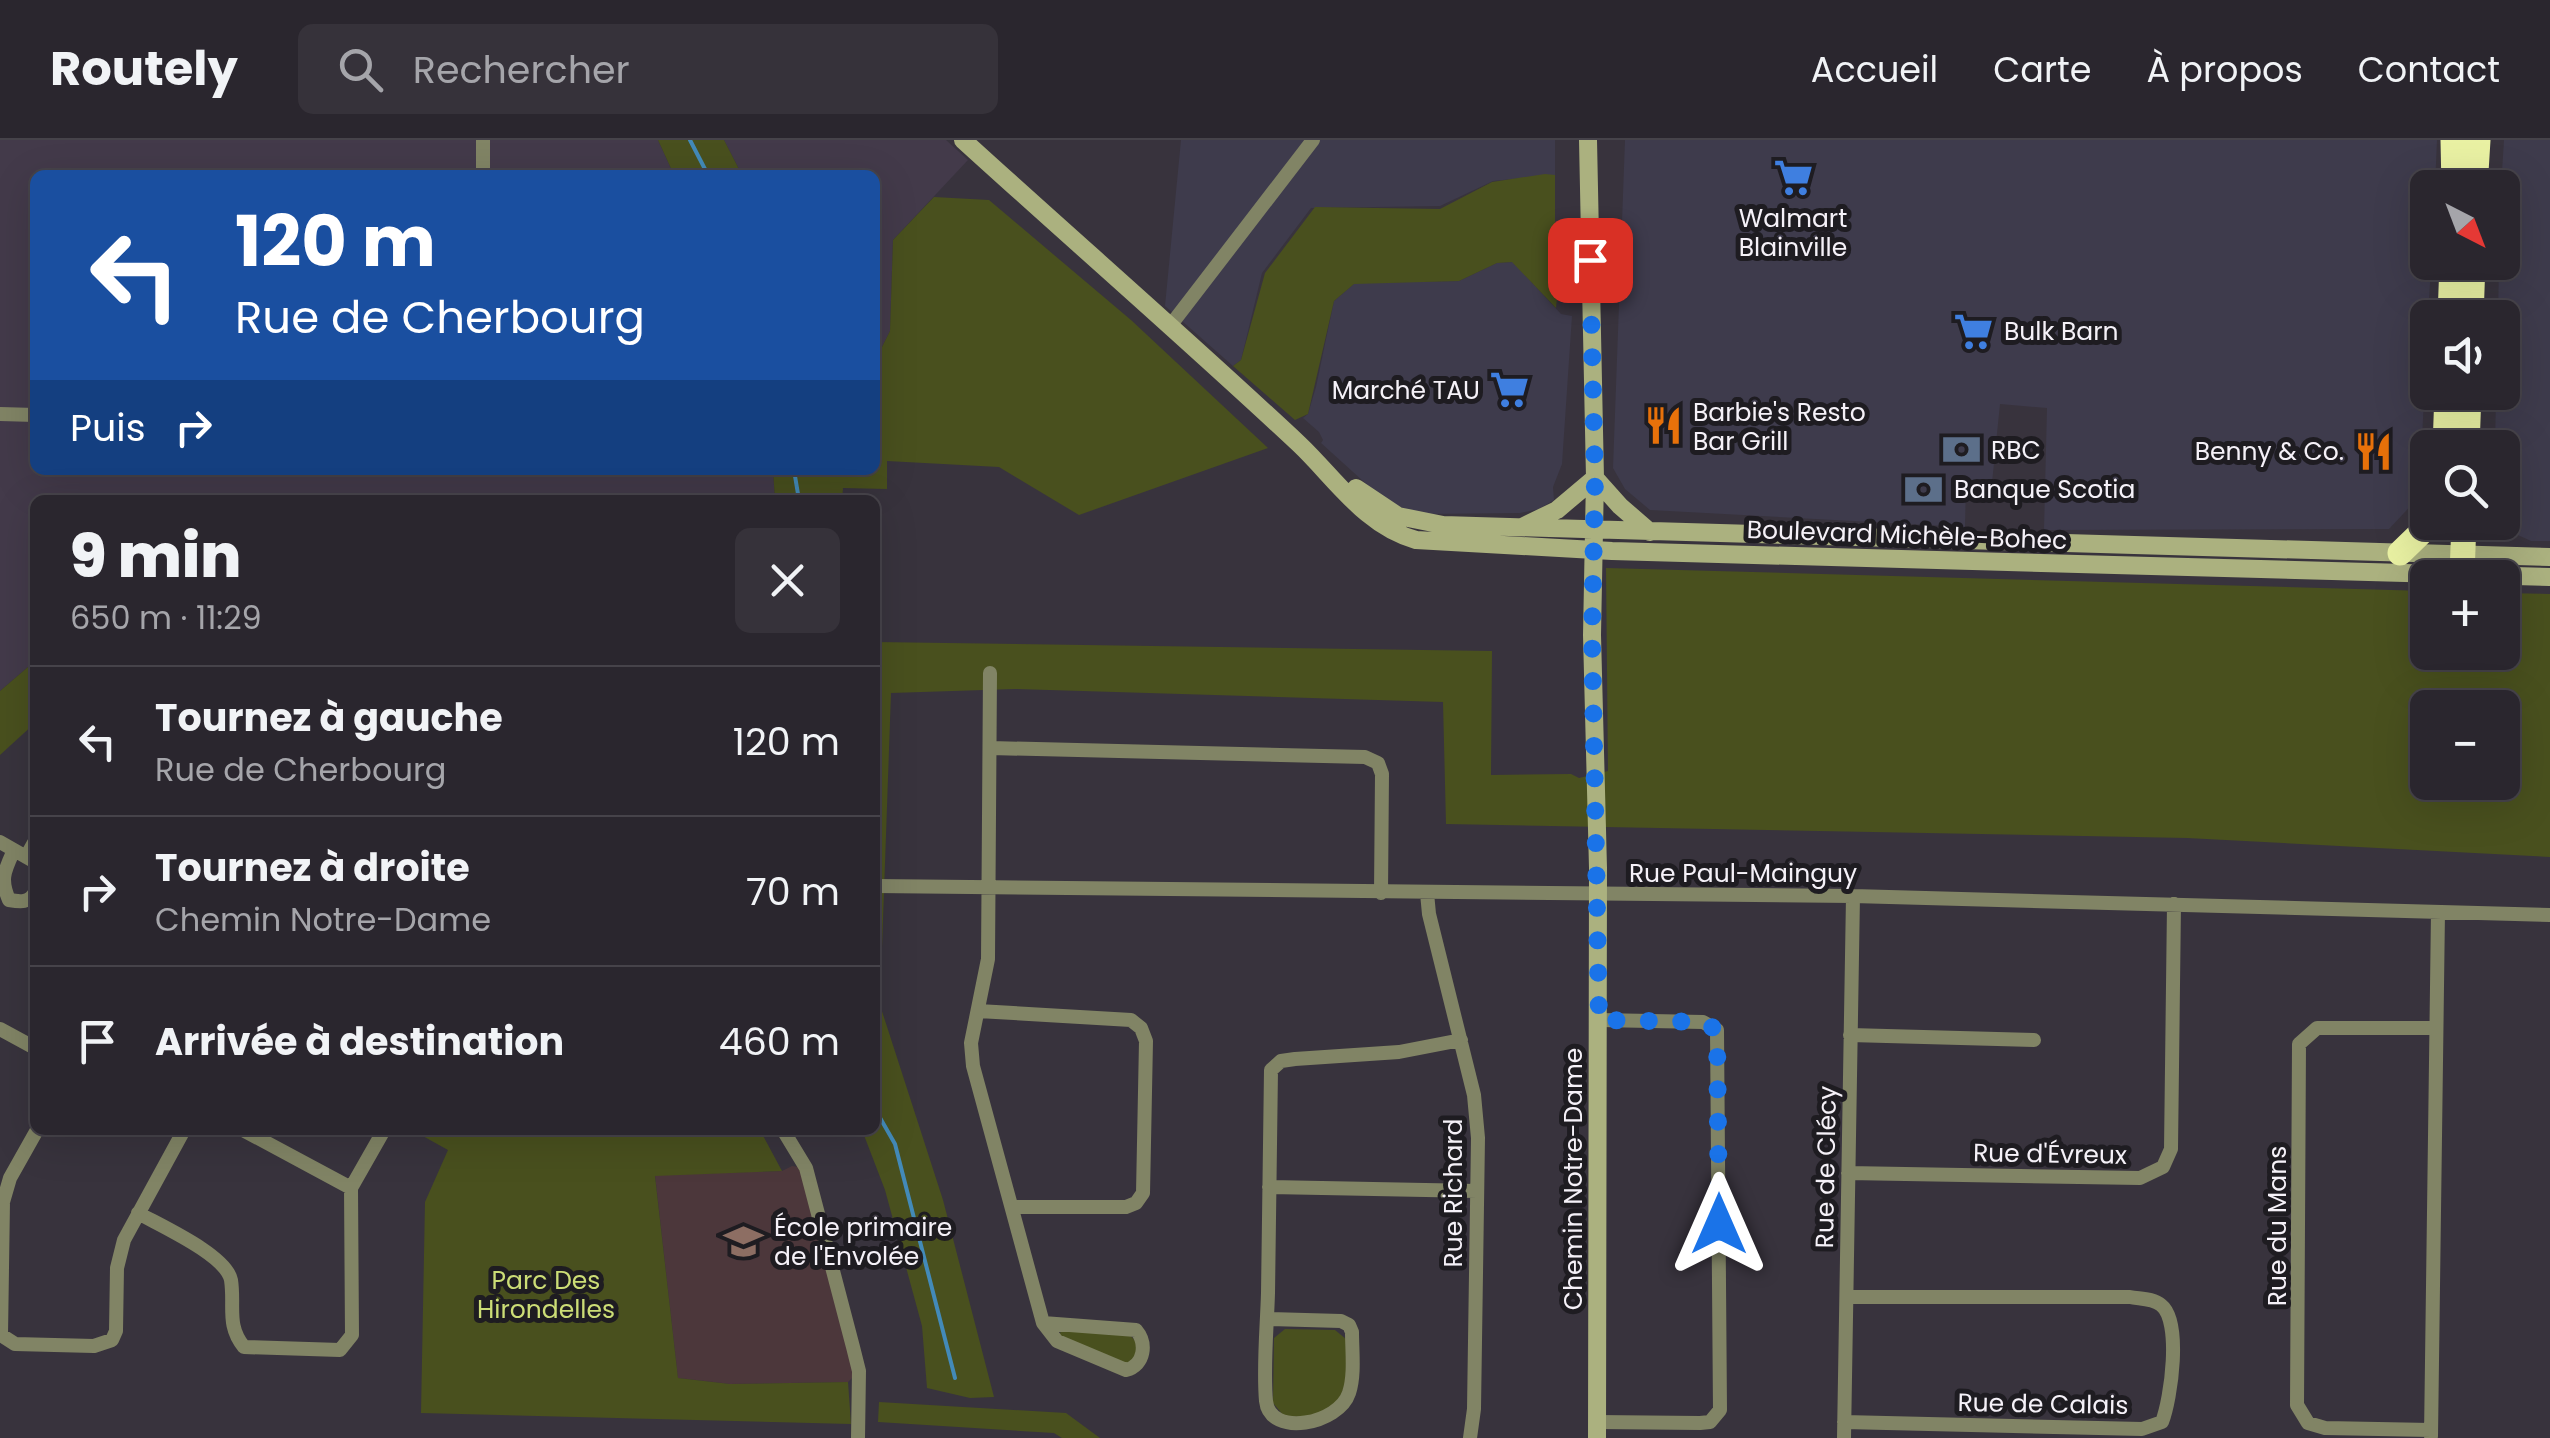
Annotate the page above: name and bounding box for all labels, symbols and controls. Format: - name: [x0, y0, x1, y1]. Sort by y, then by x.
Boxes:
- search box: [298, 24, 998, 114]
- text: Routely: [50, 35, 238, 102]
- icon: search: [333, 42, 388, 97]
- text: Rechercher: [413, 43, 630, 96]
- text: Accueil: [1811, 45, 1938, 94]
- text: Carte: [1993, 45, 2091, 94]
- text: À propos: [2146, 45, 2303, 94]
- text: Contact: [2358, 45, 2500, 94]
- supermarket icon: Walmart Blainville: [1772, 156, 1814, 198]
- north arrow: [2410, 170, 2520, 280]
- map controls: [2410, 170, 2520, 800]
- text: 120 m: [235, 192, 436, 291]
- place label: Walmart Blainville: [1739, 201, 1847, 265]
- icon: left: [70, 210, 200, 340]
- pin: [1548, 218, 1633, 303]
- icon: arrive: [1563, 233, 1618, 288]
- text: Rue de Cherbourg: [235, 286, 645, 349]
- button: sound: [2410, 300, 2520, 410]
- supermarket icon: Bulk Barn: [1953, 310, 1995, 352]
- place label: Bulk Barn: [2004, 314, 2119, 349]
- supermarket icon: Marché TAU: [1489, 369, 1531, 411]
- place label: Marché TAU: [1332, 373, 1480, 408]
- place label: Barbie's Resto Bar Grill: [1693, 395, 1866, 459]
- icon: right: [166, 400, 221, 455]
- text: Puis: [70, 401, 146, 454]
- restaurant icon: Barbie's Resto Bar Grill: [1642, 405, 1684, 447]
- bank icon: RBC: [1940, 429, 1982, 471]
- restaurant icon: Benny & Co.: [2353, 430, 2395, 472]
- button: search: [2410, 430, 2520, 540]
- place label: RBC: [1991, 433, 2041, 468]
- place label: Benny & Co.: [2195, 434, 2344, 469]
- bank icon: Banque Scotia: [1903, 468, 1945, 510]
- place label: Banque Scotia: [1954, 472, 2135, 507]
- street label: Boulevard Michèle-Bohec: [1746, 512, 2068, 558]
- text: 9 min: [70, 514, 241, 598]
- button: close: [735, 528, 840, 633]
- button: +: [2410, 560, 2520, 670]
- text: 650 m · 11:29: [70, 595, 262, 640]
- button: −: [2410, 690, 2520, 800]
- text: Tournez à gauche: [155, 691, 503, 744]
- icon: left: [70, 714, 125, 769]
- text: 120 m: [733, 715, 840, 768]
- text: Rue de Cherbourg: [155, 747, 446, 792]
- text: Tournez à droite: [155, 841, 470, 894]
- street label: Rue Paul-Mainguy: [1629, 856, 1857, 891]
- icon: right: [70, 864, 125, 919]
- text: 70 m: [746, 865, 840, 918]
- text: Chemin Notre-Dame: [155, 897, 491, 942]
- icon: arrive: [70, 1014, 125, 1069]
- text: Arrivée à destination: [155, 1015, 564, 1068]
- text: 460 m: [719, 1015, 840, 1068]
- street label: Chemin Notre-Dame: [1556, 1048, 1591, 1310]
- street label: Rue de Clécy: [1807, 1085, 1845, 1249]
- street label: Rue Richard: [1436, 1118, 1471, 1268]
- street label: Rue d'Évreux: [1973, 1135, 2127, 1173]
- street label: Rue du Mans: [2260, 1146, 2295, 1306]
- position arrow: [1667, 1172, 1771, 1276]
- place label: École primaire de l'Envolée: [774, 1210, 952, 1274]
- school or university icon: École primaire de l'Envolée: [723, 1220, 765, 1262]
- park label: Parc Des Hirondelles: [477, 1263, 615, 1327]
- street label: Rue de Calais: [1957, 1385, 2129, 1423]

